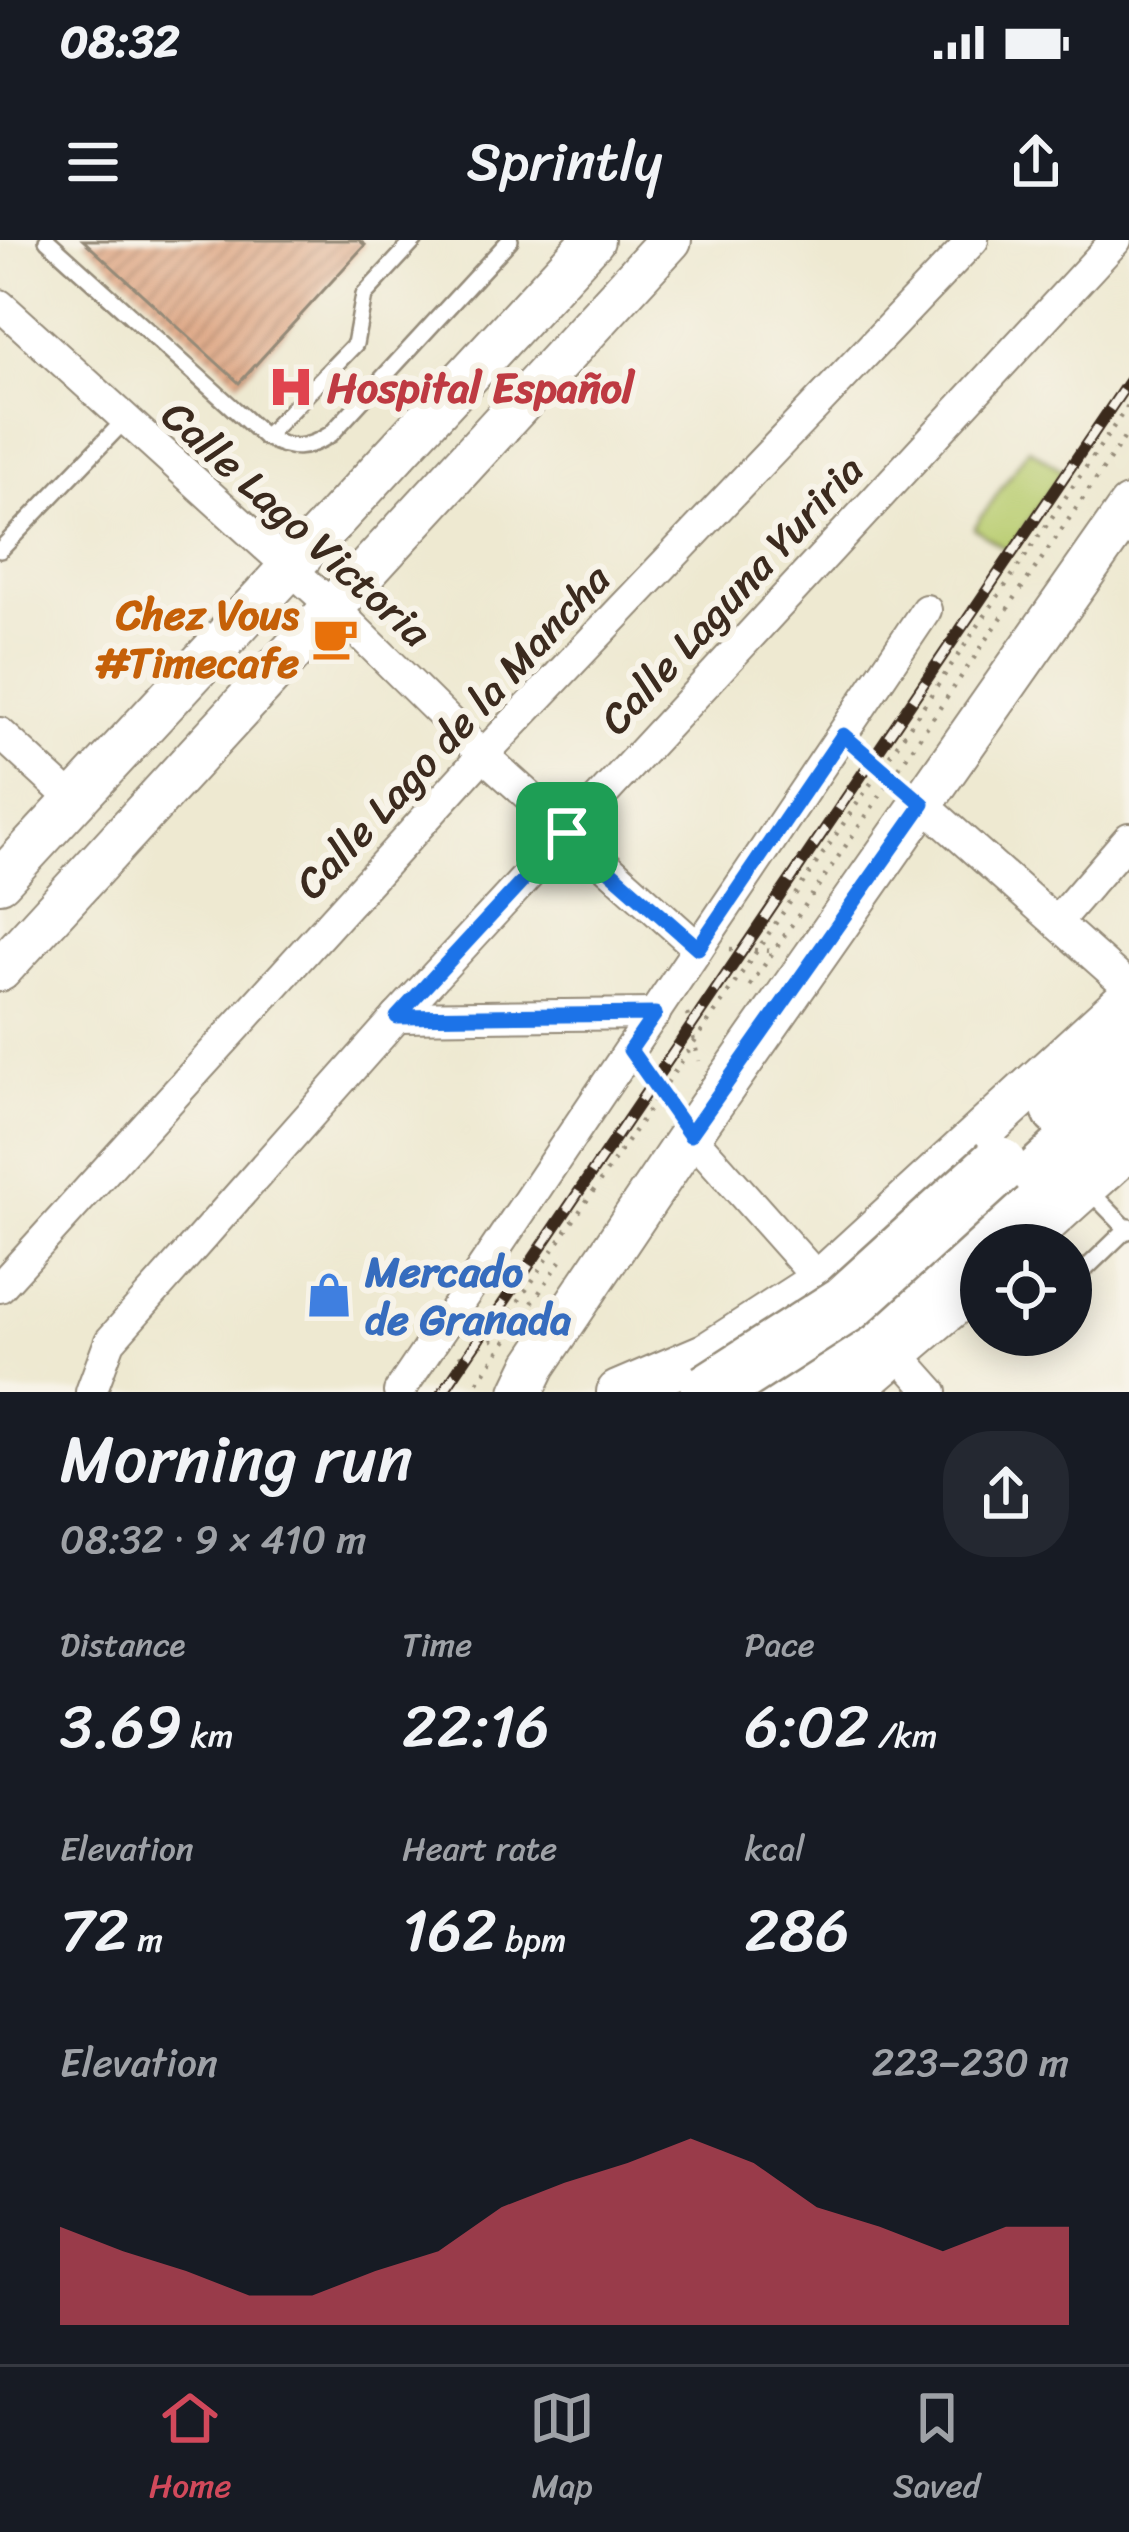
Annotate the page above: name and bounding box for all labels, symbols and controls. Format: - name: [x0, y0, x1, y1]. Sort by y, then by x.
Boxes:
- text: 08:32: [60, 2, 180, 82]
- text: Sprintly: [467, 114, 662, 210]
- icon: menu: [60, 129, 126, 195]
- icon: share: [1003, 129, 1069, 195]
- place label: Hospital Español: [327, 351, 636, 425]
- hospital icon: Hospital Español: [266, 362, 316, 412]
- street label: Calle Lago Victoria: [144, 381, 450, 667]
- street label: Calle Laguna Yuriria: [581, 437, 883, 753]
- street label: Calle Lago de la Mancha: [276, 545, 630, 917]
- place label: Chez Vous #Timecafe: [94, 578, 300, 700]
- cafe icon: Chez Vous #Timecafe: [310, 613, 360, 663]
- pin: [516, 782, 618, 884]
- icon: arrive: [534, 800, 600, 866]
- map controls: [960, 1224, 1092, 1356]
- button: locate: [960, 1224, 1092, 1356]
- place label: Mercado de Granada: [364, 1235, 571, 1357]
- shop icon: Mercado de Granada: [304, 1270, 354, 1320]
- text: Morning run: [60, 1401, 413, 1518]
- button: share: [943, 1431, 1069, 1557]
- text: 08:32 · 9 × 410 m: [60, 1505, 366, 1574]
- text: Distance: [60, 1616, 185, 1674]
- text: Time: [402, 1616, 472, 1674]
- text: Pace: [745, 1616, 815, 1674]
- text: 3.69: [60, 1674, 182, 1780]
- text: 22:16: [402, 1674, 550, 1780]
- text: 6:02: [745, 1674, 869, 1780]
- text: km: [182, 1707, 233, 1765]
- text: /km: [869, 1707, 937, 1765]
- text: Elevation: [60, 1820, 194, 1878]
- text: Heart rate: [402, 1820, 557, 1878]
- text: kcal: [745, 1820, 805, 1878]
- text: 72: [60, 1878, 129, 1984]
- text: 162: [402, 1878, 497, 1984]
- text: 286: [745, 1878, 850, 1984]
- text: m: [129, 1911, 163, 1969]
- text: bpm: [497, 1911, 566, 1969]
- text: Elevation: [60, 2028, 218, 2097]
- text: 223–230 m: [872, 2028, 1069, 2097]
- tab: Home: [149, 2385, 231, 2515]
- tab: Map: [529, 2385, 595, 2515]
- tab: Saved: [893, 2385, 980, 2515]

